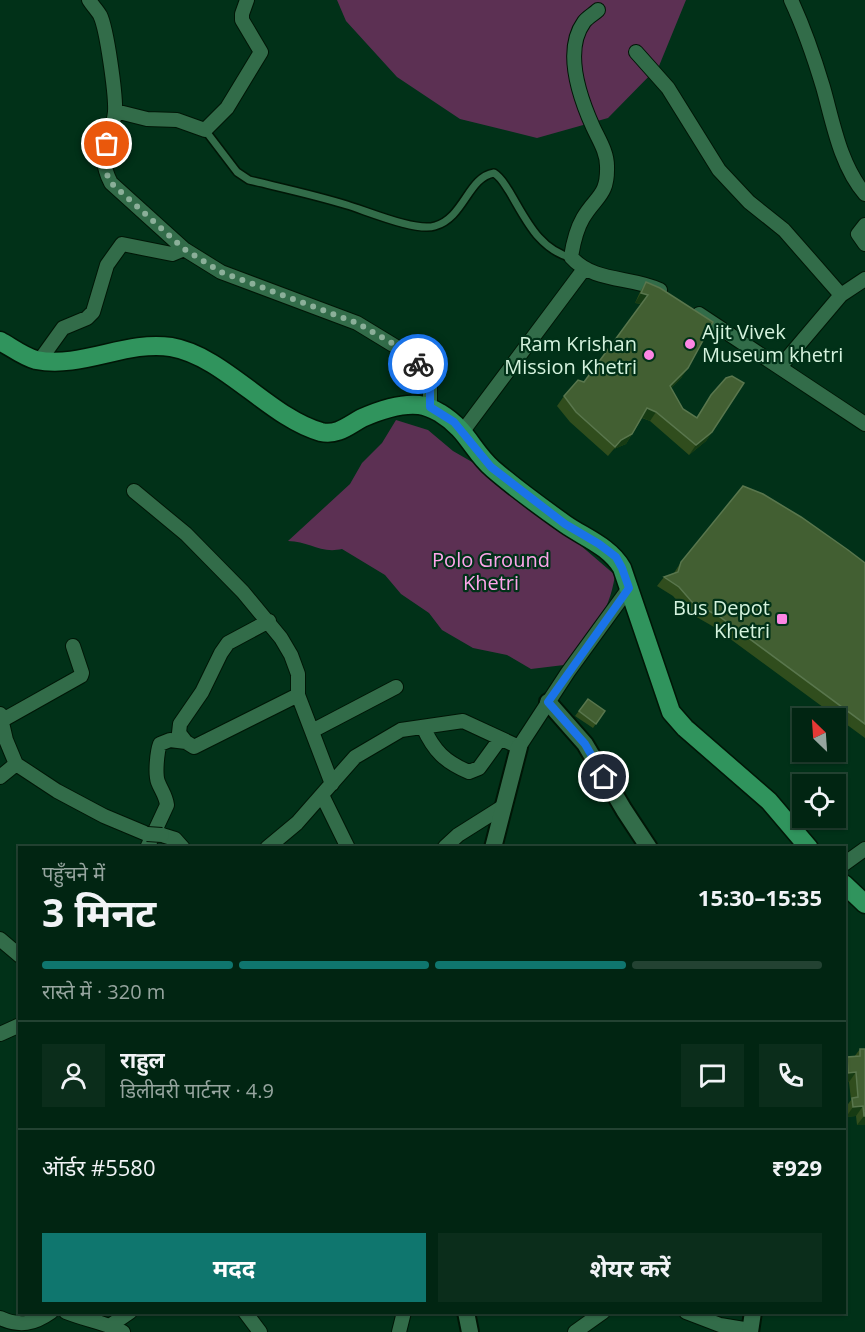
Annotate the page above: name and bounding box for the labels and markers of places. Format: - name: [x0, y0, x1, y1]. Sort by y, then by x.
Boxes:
- pin: [81, 118, 132, 169]
- place label: Ajit Vivek Museum khetri: [702, 318, 843, 368]
- place label: Ram Krishan Mission Khetri: [504, 330, 637, 380]
- marker: Ajit Vivek Museum khetri: [683, 337, 697, 351]
- marker: Ram Krishan Mission Khetri: [642, 348, 656, 362]
- place label: Bus Depot Khetri: [673, 594, 770, 644]
- marker: Bus Depot Khetri: [775, 612, 789, 626]
- pin: [578, 751, 629, 802]

